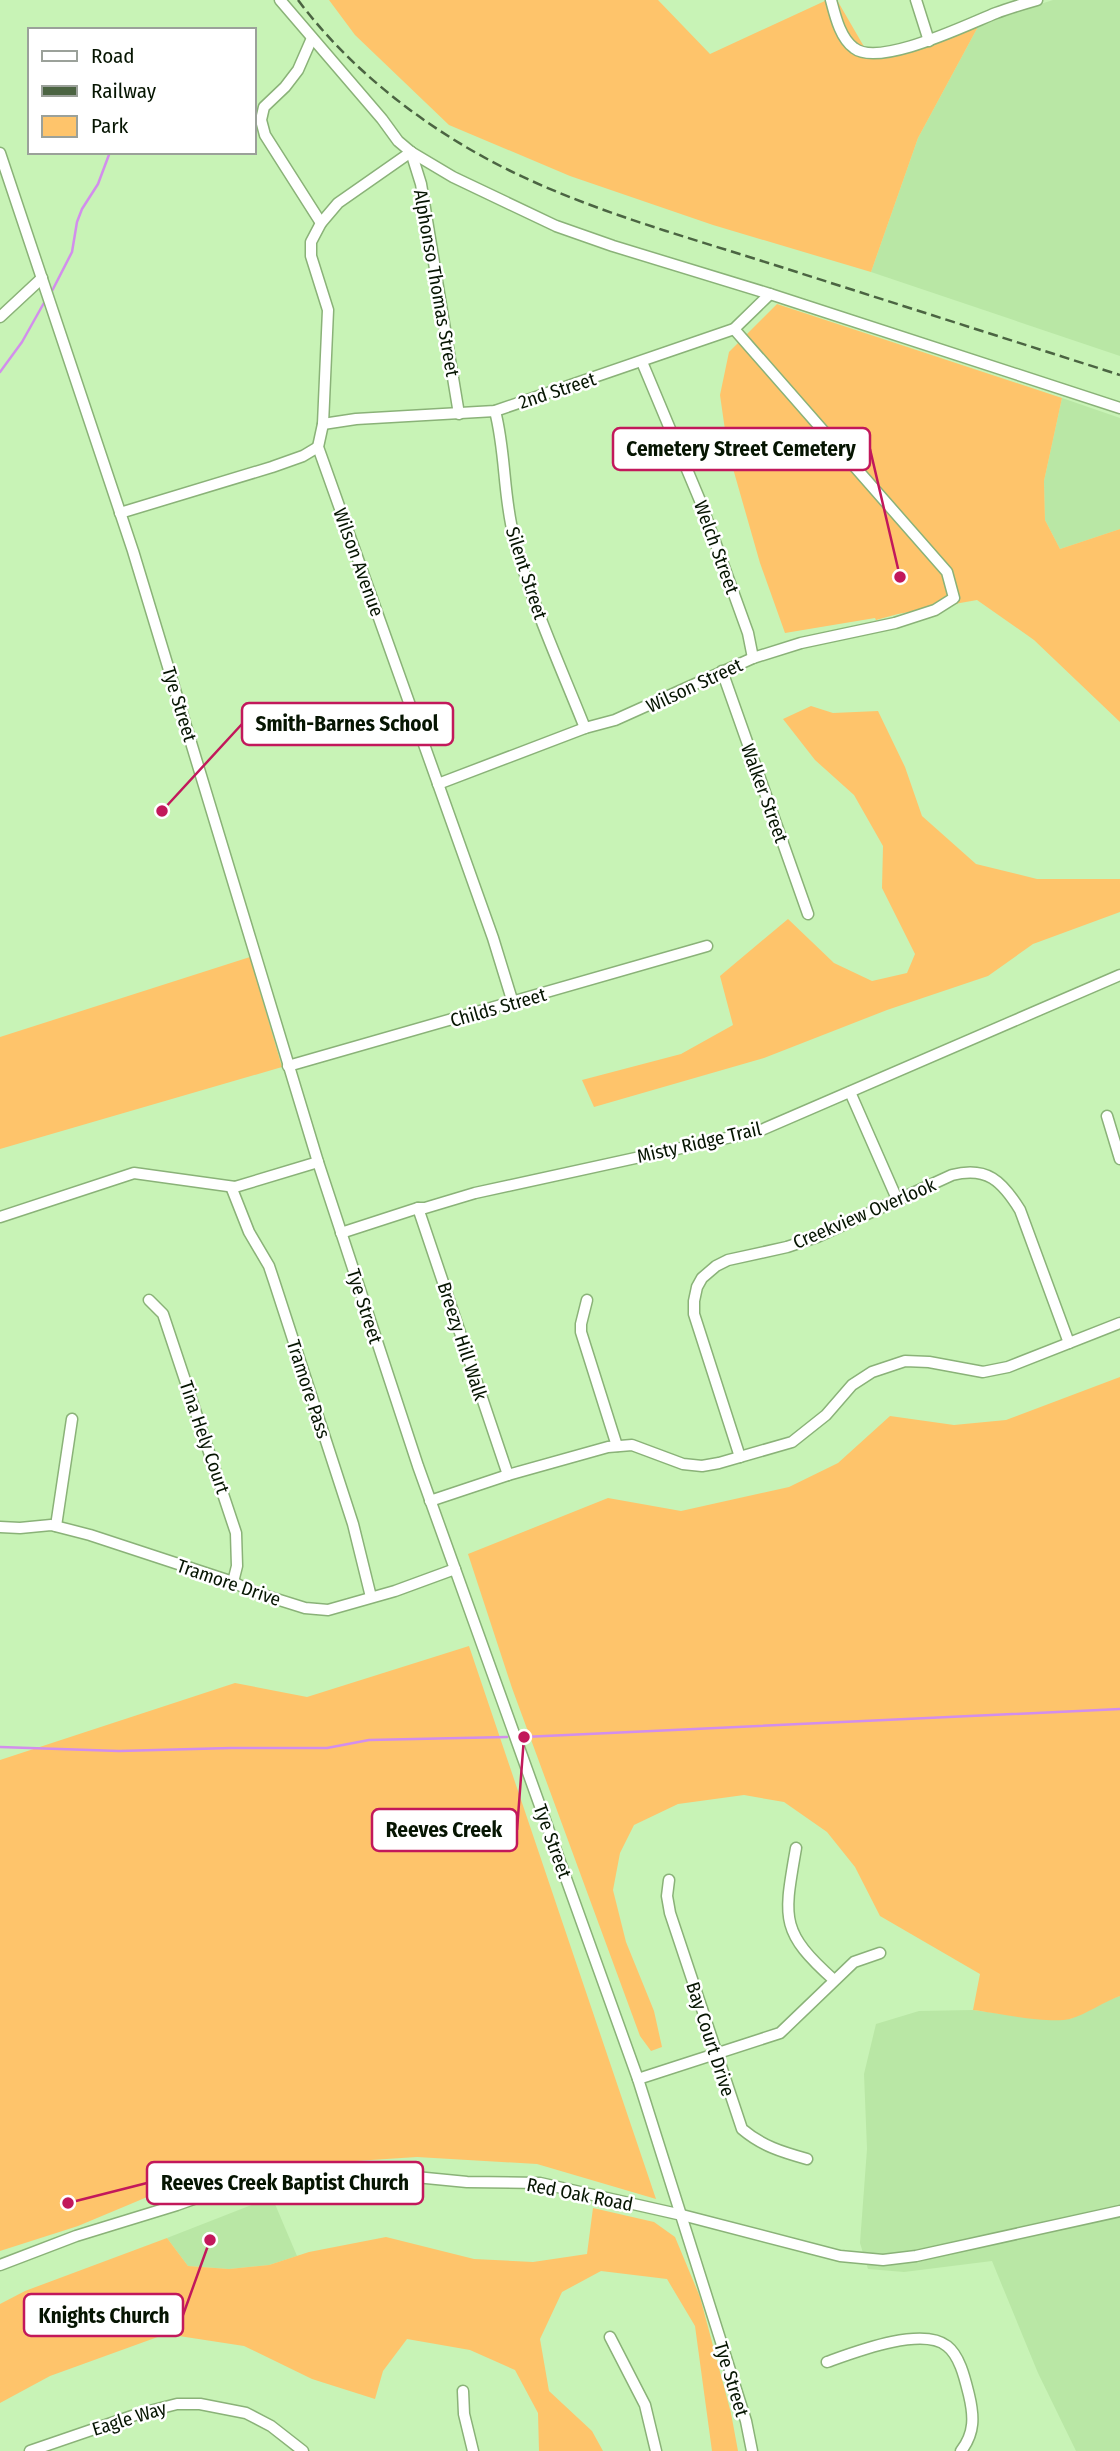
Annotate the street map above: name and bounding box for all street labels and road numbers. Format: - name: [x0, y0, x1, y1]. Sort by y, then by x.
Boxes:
- street label: Alphonso Thomas Street: [409, 188, 464, 379]
- street label: 2nd Street: [516, 367, 599, 414]
- street label: Welch Street: [689, 497, 744, 598]
- street label: Wilson Avenue: [328, 505, 389, 620]
- street label: Silent Street: [501, 524, 553, 623]
- street label: Wilson Street: [643, 653, 747, 718]
- street label: Tye Street: [157, 664, 202, 745]
- street label: Walker Street: [736, 741, 793, 847]
- street label: Childs Street: [448, 983, 549, 1032]
- street label: Misty Ridge Trail: [635, 1117, 763, 1168]
- street label: Creekview Overlook: [789, 1173, 939, 1254]
- street label: Tye Street: [342, 1266, 388, 1347]
- street label: Breezy Hill Walk: [433, 1279, 493, 1403]
- street label: Tramore Pass: [282, 1337, 335, 1441]
- street label: Tina Hely Court: [174, 1378, 235, 1497]
- street label: Tramore Drive: [174, 1554, 284, 1611]
- street label: Tye Street: [529, 1801, 577, 1882]
- street label: Bay Court Drive: [681, 1979, 740, 2099]
- street label: Red Oak Road: [525, 2173, 635, 2216]
- street label: Tye Street: [709, 2339, 754, 2420]
- street label: Eagle Way: [89, 2396, 170, 2441]

